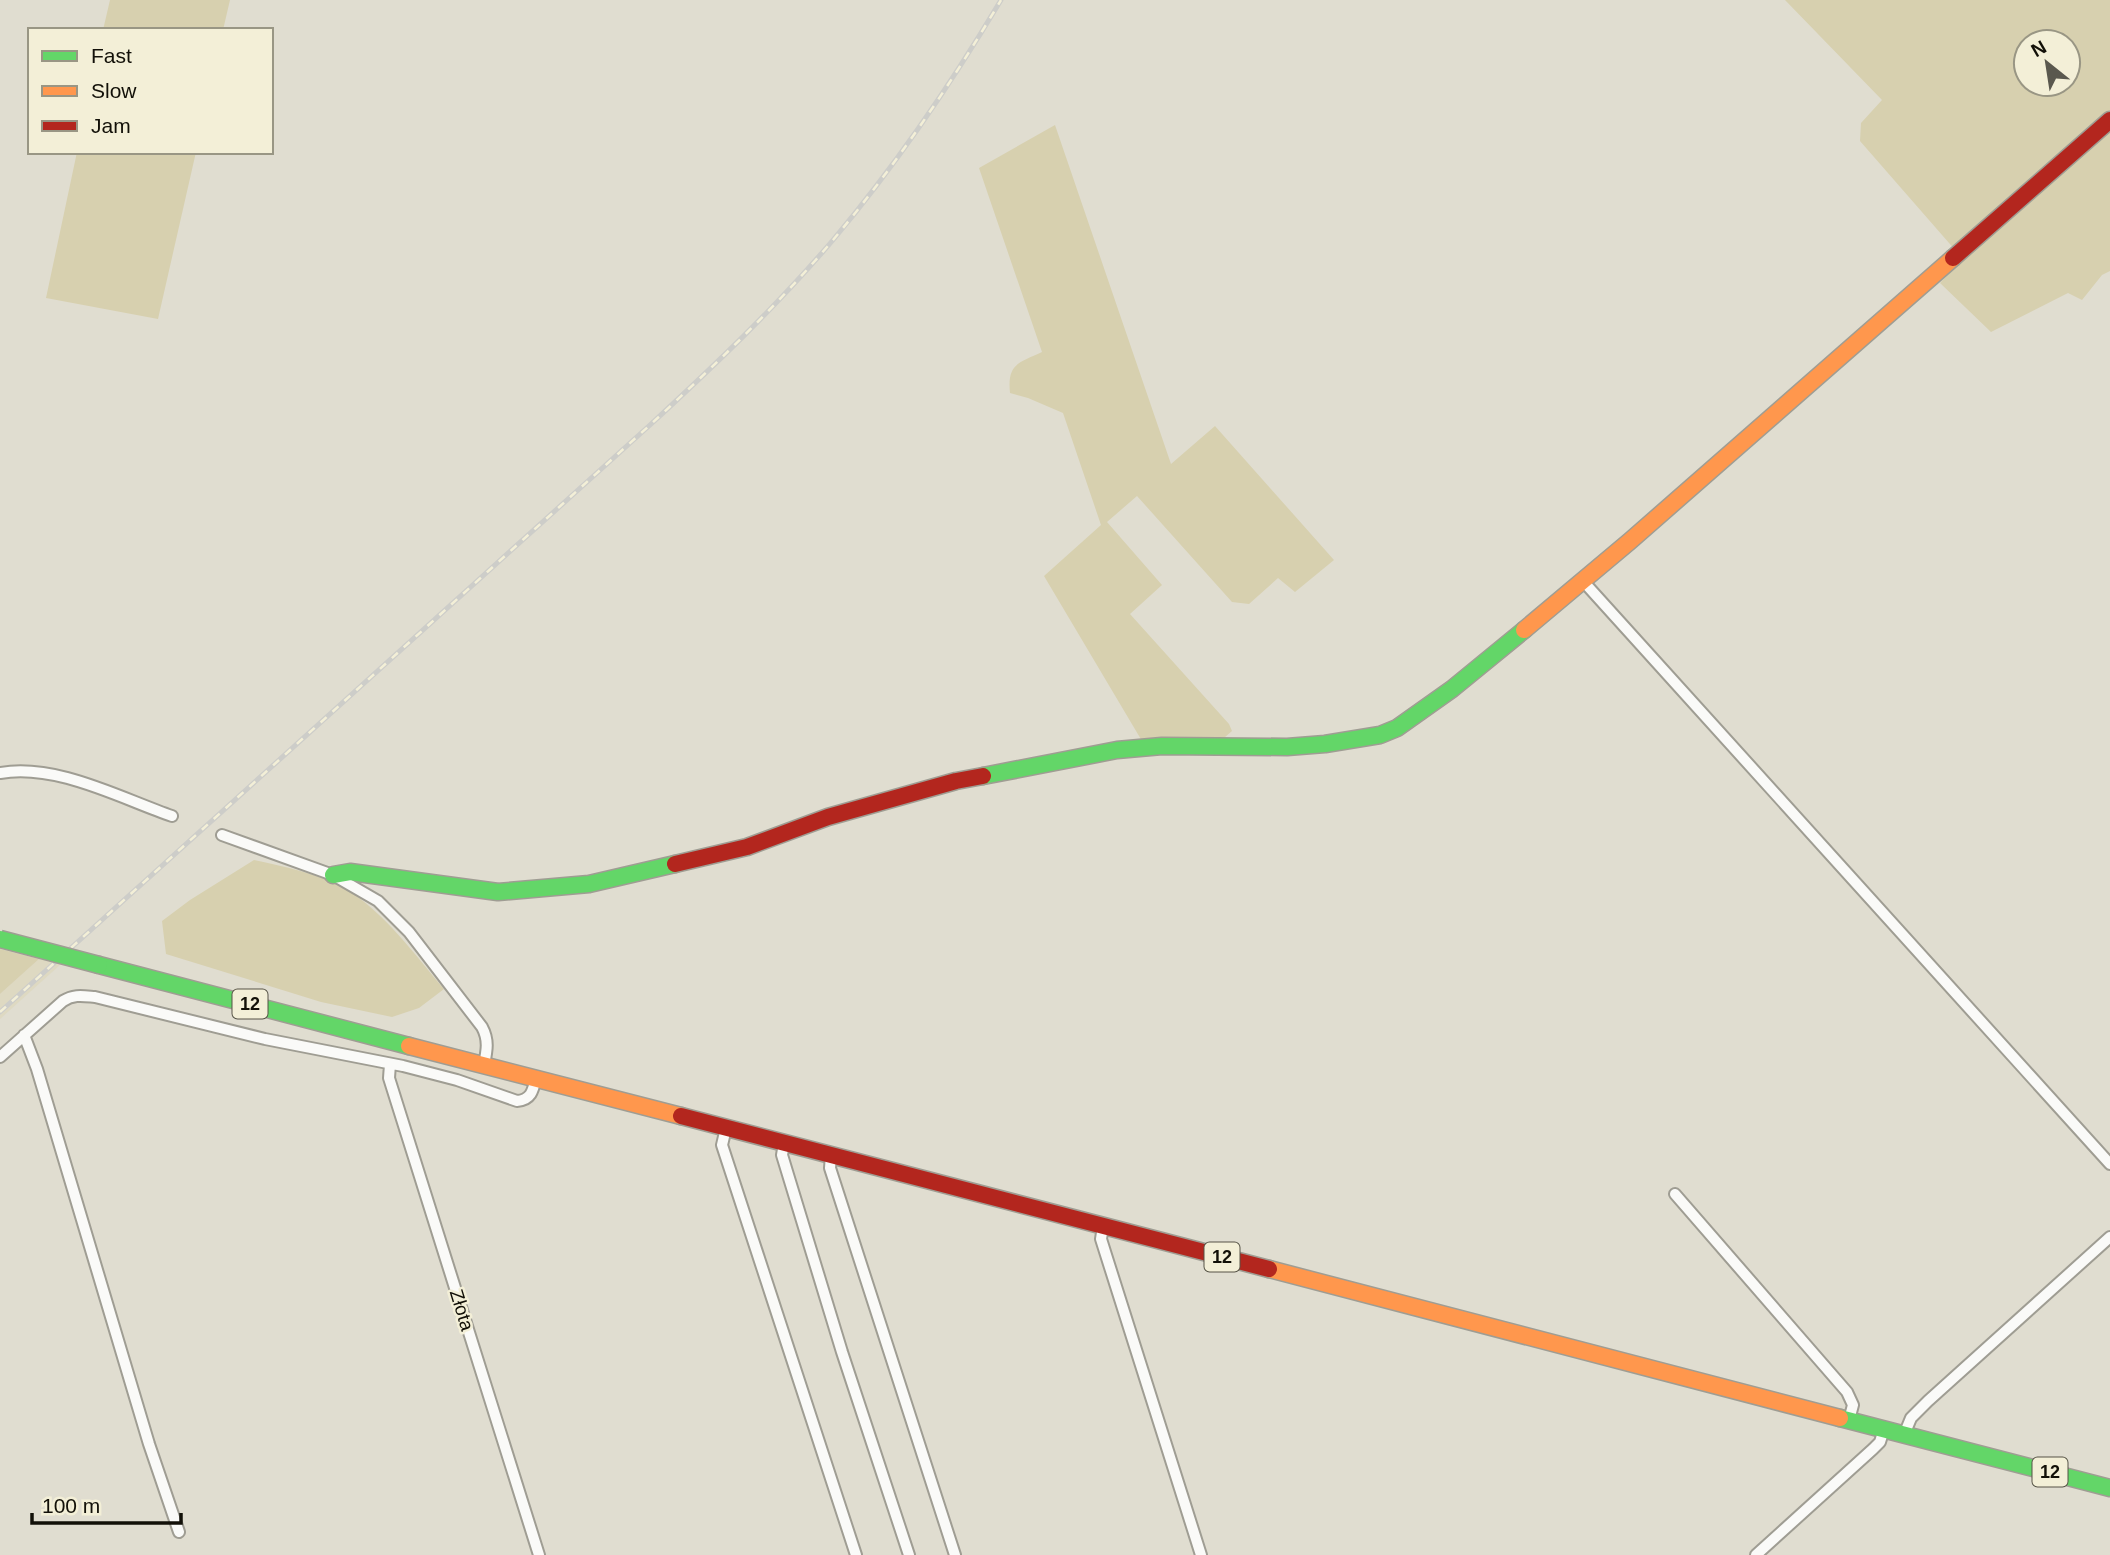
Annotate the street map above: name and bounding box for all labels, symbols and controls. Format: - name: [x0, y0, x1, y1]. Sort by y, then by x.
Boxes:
- legend: [28, 28, 273, 154]
- north arrow: [2012, 28, 2082, 98]
- text: N: [2028, 36, 2050, 61]
- text: Fast: [91, 44, 132, 67]
- text: Slow: [91, 79, 137, 102]
- text: Jam: [91, 114, 131, 137]
- road number: 12: [232, 989, 268, 1018]
- road number: 12: [1204, 1242, 1240, 1272]
- street label: Złota: [446, 1287, 478, 1334]
- road number: 12: [2032, 1457, 2068, 1486]
- scale bar: [32, 1482, 180, 1526]
- text: 100 m: [42, 1494, 100, 1517]

